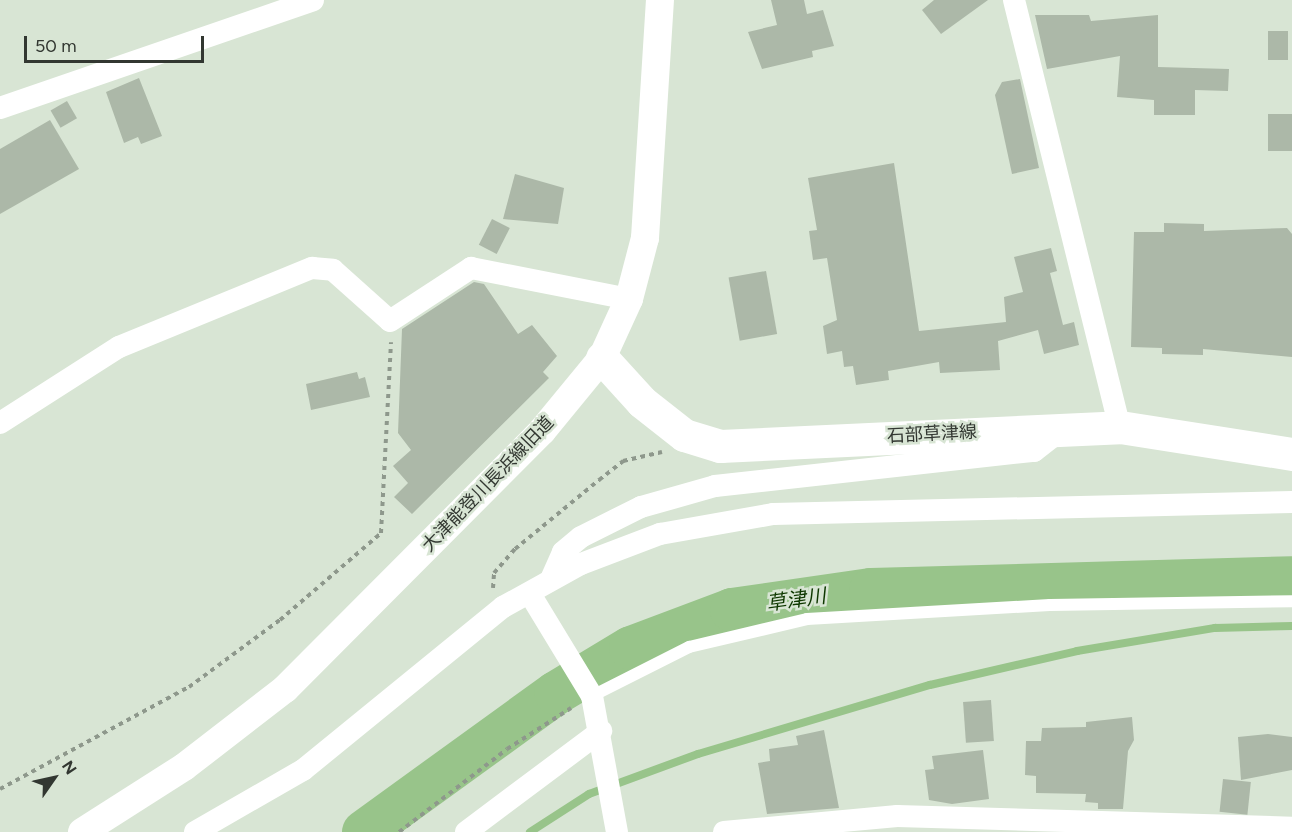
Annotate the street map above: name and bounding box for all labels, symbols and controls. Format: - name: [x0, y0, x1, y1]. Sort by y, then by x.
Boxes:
- scale bar: [27, 24, 207, 62]
- text: 50 m: [35, 35, 77, 57]
- street label: 大津能登川長浜線旧道: [418, 412, 558, 556]
- street label: 石部草津線: [886, 421, 978, 447]
- water label: 草津川: [765, 584, 827, 616]
- north arrow: [24, 748, 84, 808]
- text: N: [58, 757, 81, 778]

